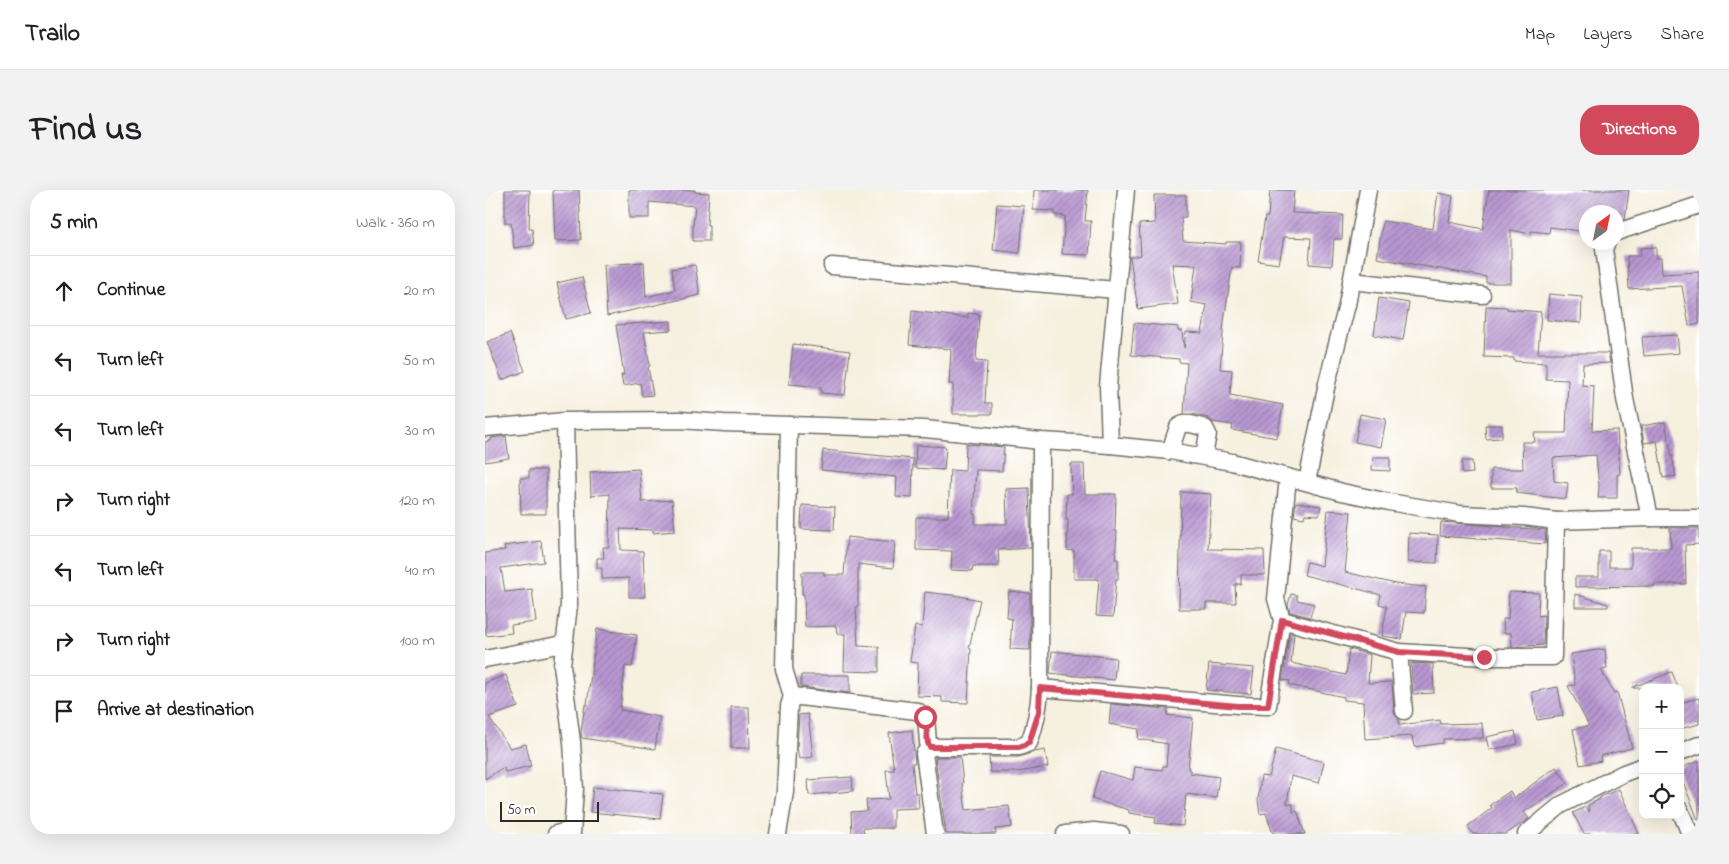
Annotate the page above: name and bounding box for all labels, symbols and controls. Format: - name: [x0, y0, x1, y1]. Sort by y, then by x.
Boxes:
- text: Trailo: [25, 17, 80, 52]
- text: Map: [1525, 22, 1555, 48]
- text: Layers: [1583, 22, 1633, 48]
- text: Share: [1661, 22, 1704, 48]
- text: Find us: [30, 105, 142, 156]
- button: Directions: [1580, 105, 1699, 155]
- north arrow: [1579, 205, 1624, 250]
- text: 5 min: [50, 208, 98, 238]
- text: Walk · 360 m: [356, 211, 435, 235]
- icon: ahead: [50, 277, 78, 305]
- text: Continue: [97, 277, 165, 304]
- text: 20 m: [404, 279, 435, 303]
- icon: left: [50, 347, 78, 375]
- text: Turn left: [97, 347, 164, 374]
- text: 50 m: [403, 349, 435, 373]
- icon: left: [50, 417, 78, 445]
- text: Turn left: [97, 417, 164, 444]
- text: 30 m: [405, 419, 435, 443]
- icon: right: [50, 487, 78, 515]
- text: Turn right: [97, 487, 170, 514]
- text: 120 m: [399, 489, 435, 513]
- icon: left: [50, 557, 78, 585]
- text: Turn left: [97, 557, 164, 584]
- text: 40 m: [405, 559, 435, 583]
- icon: right: [50, 627, 78, 655]
- text: Turn right: [97, 627, 170, 654]
- text: 100 m: [400, 629, 435, 653]
- route end: [1473, 646, 1496, 669]
- map controls: [1639, 684, 1684, 819]
- button: +: [1639, 684, 1684, 729]
- icon: arrive: [50, 697, 78, 725]
- text: Arrive at destination: [97, 697, 254, 724]
- route start: [914, 706, 937, 729]
- button: −: [1639, 729, 1684, 774]
- button: locate: [1639, 774, 1684, 819]
- scale bar: [500, 799, 599, 822]
- text: 50 m: [507, 800, 535, 821]

